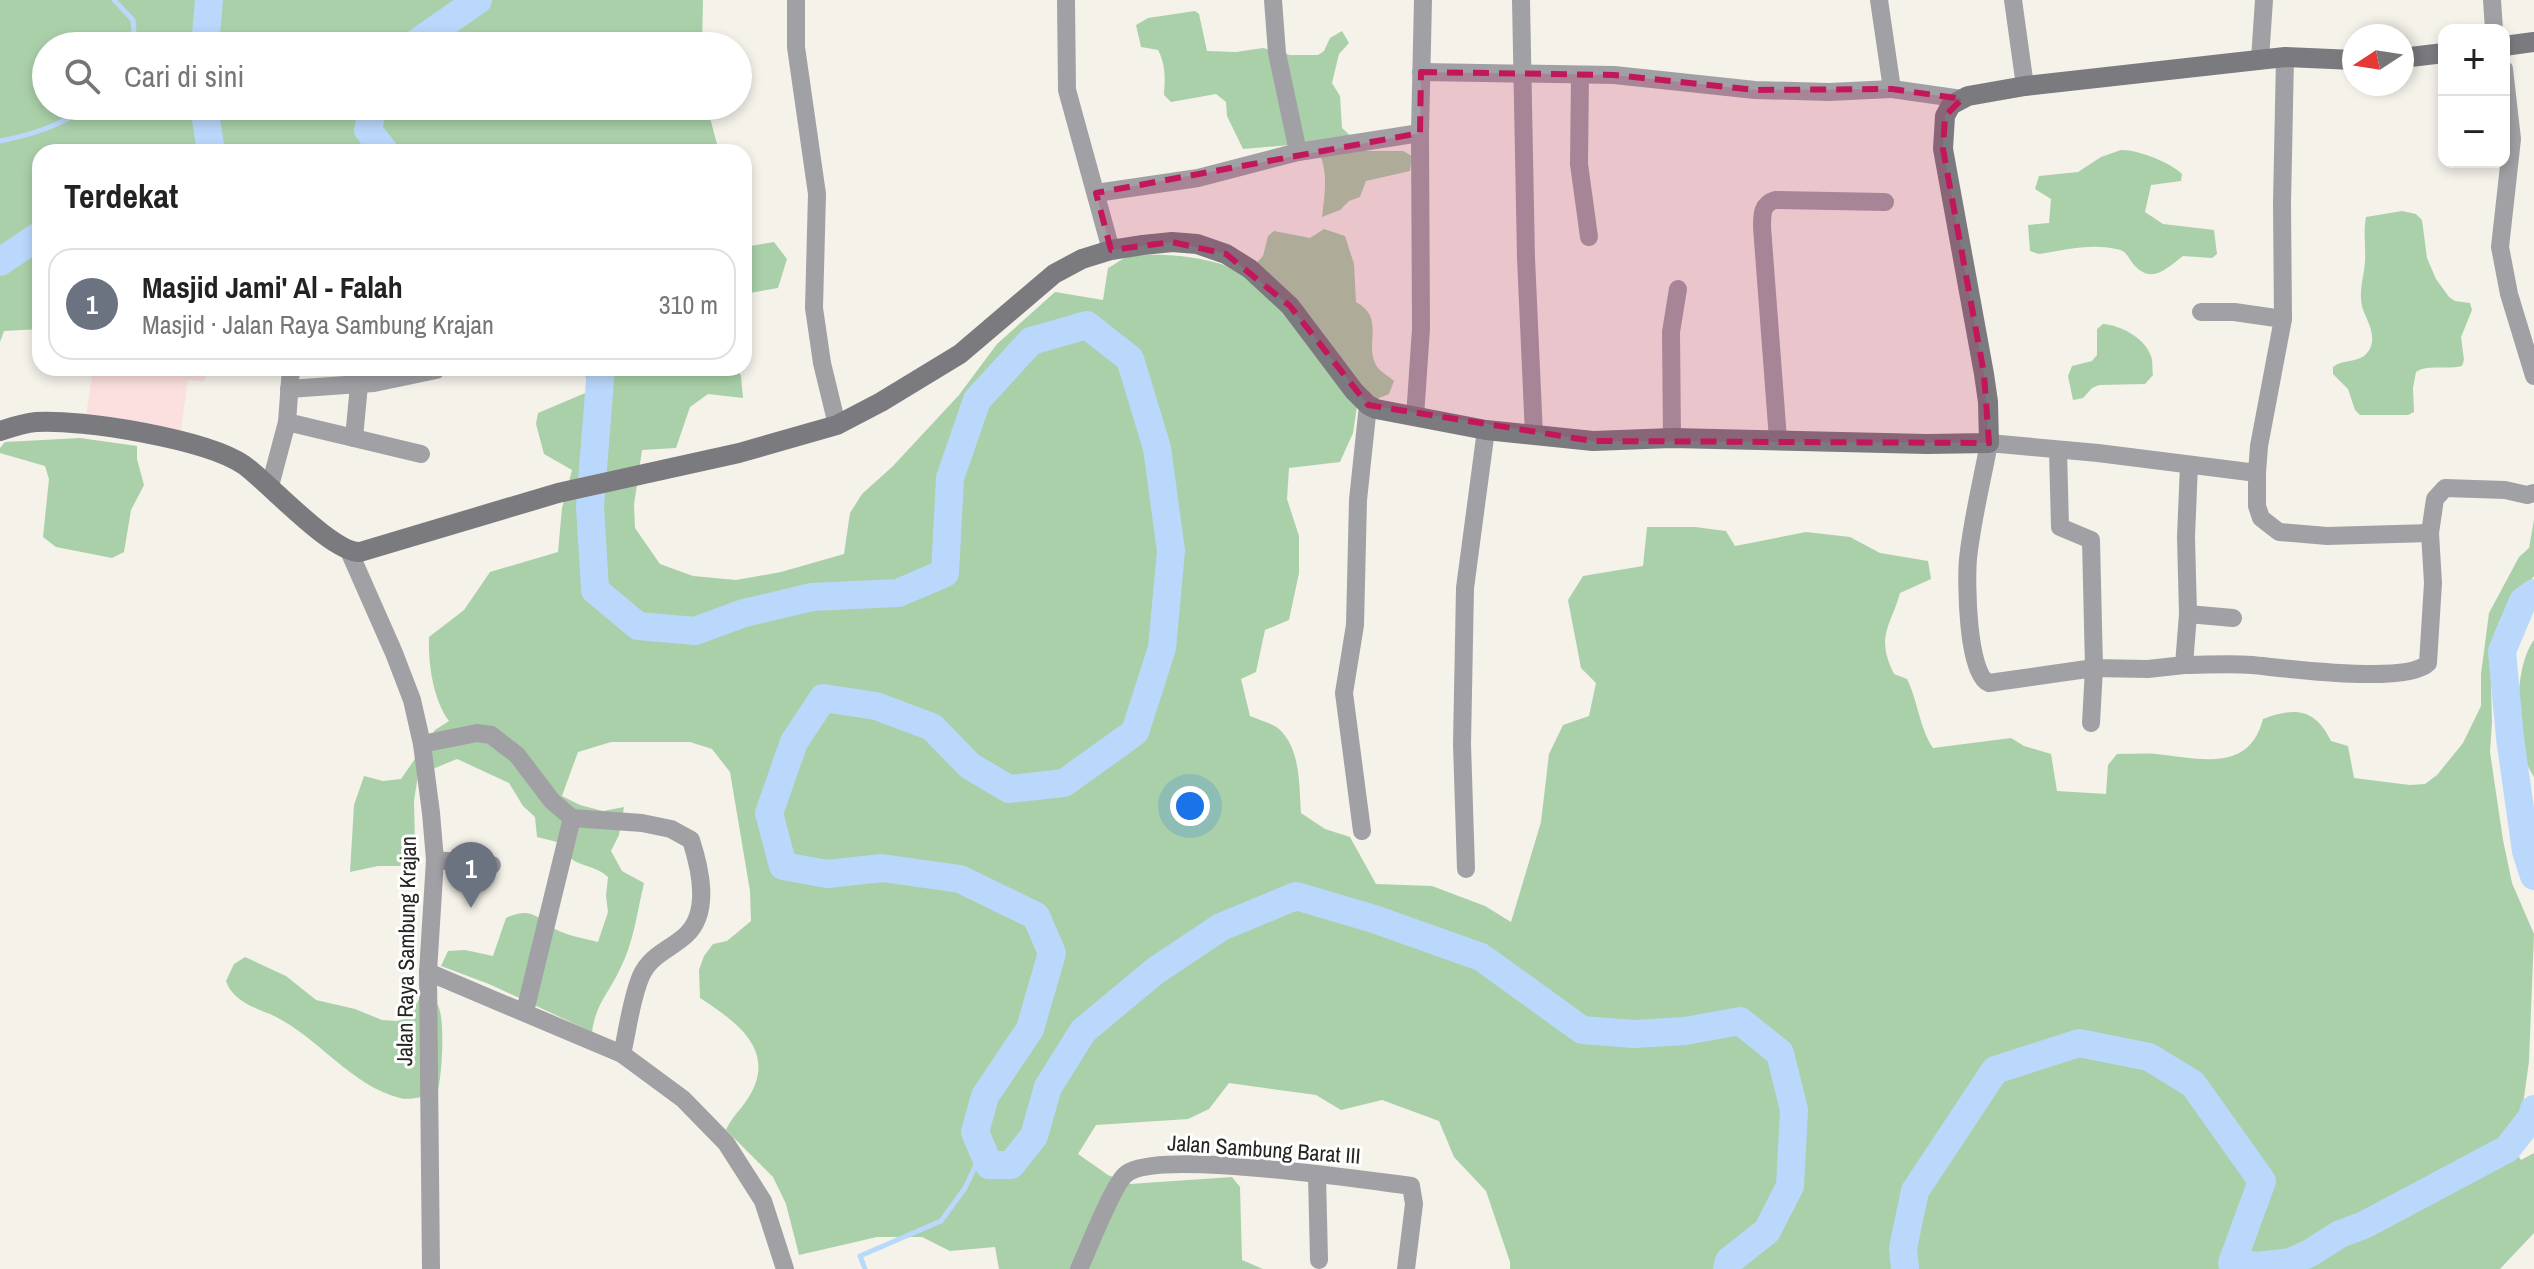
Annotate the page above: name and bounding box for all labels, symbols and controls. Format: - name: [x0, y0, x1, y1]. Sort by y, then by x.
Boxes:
- north arrow: [2342, 24, 2414, 96]
- map controls: [2438, 24, 2510, 168]
- button: +: [2438, 24, 2510, 96]
- search box: [32, 32, 752, 120]
- icon: search: [60, 54, 104, 98]
- text: Cari di sini: [124, 56, 244, 96]
- button: −: [2438, 96, 2510, 168]
- text: Terdekat: [64, 173, 178, 219]
- text: Masjid Jami' Al - Falah: [142, 267, 403, 307]
- text: 1: [86, 287, 98, 322]
- text: 310 m: [659, 287, 718, 322]
- text: Masjid · Jalan Raya Sambung Krajan: [142, 307, 494, 342]
- your location: [1170, 786, 1210, 826]
- street label: Jalan Raya Sambung Krajan: [389, 836, 423, 1066]
- pin: 1: [445, 842, 497, 908]
- street label: Jalan Sambung Barat III: [1166, 1127, 1362, 1171]

